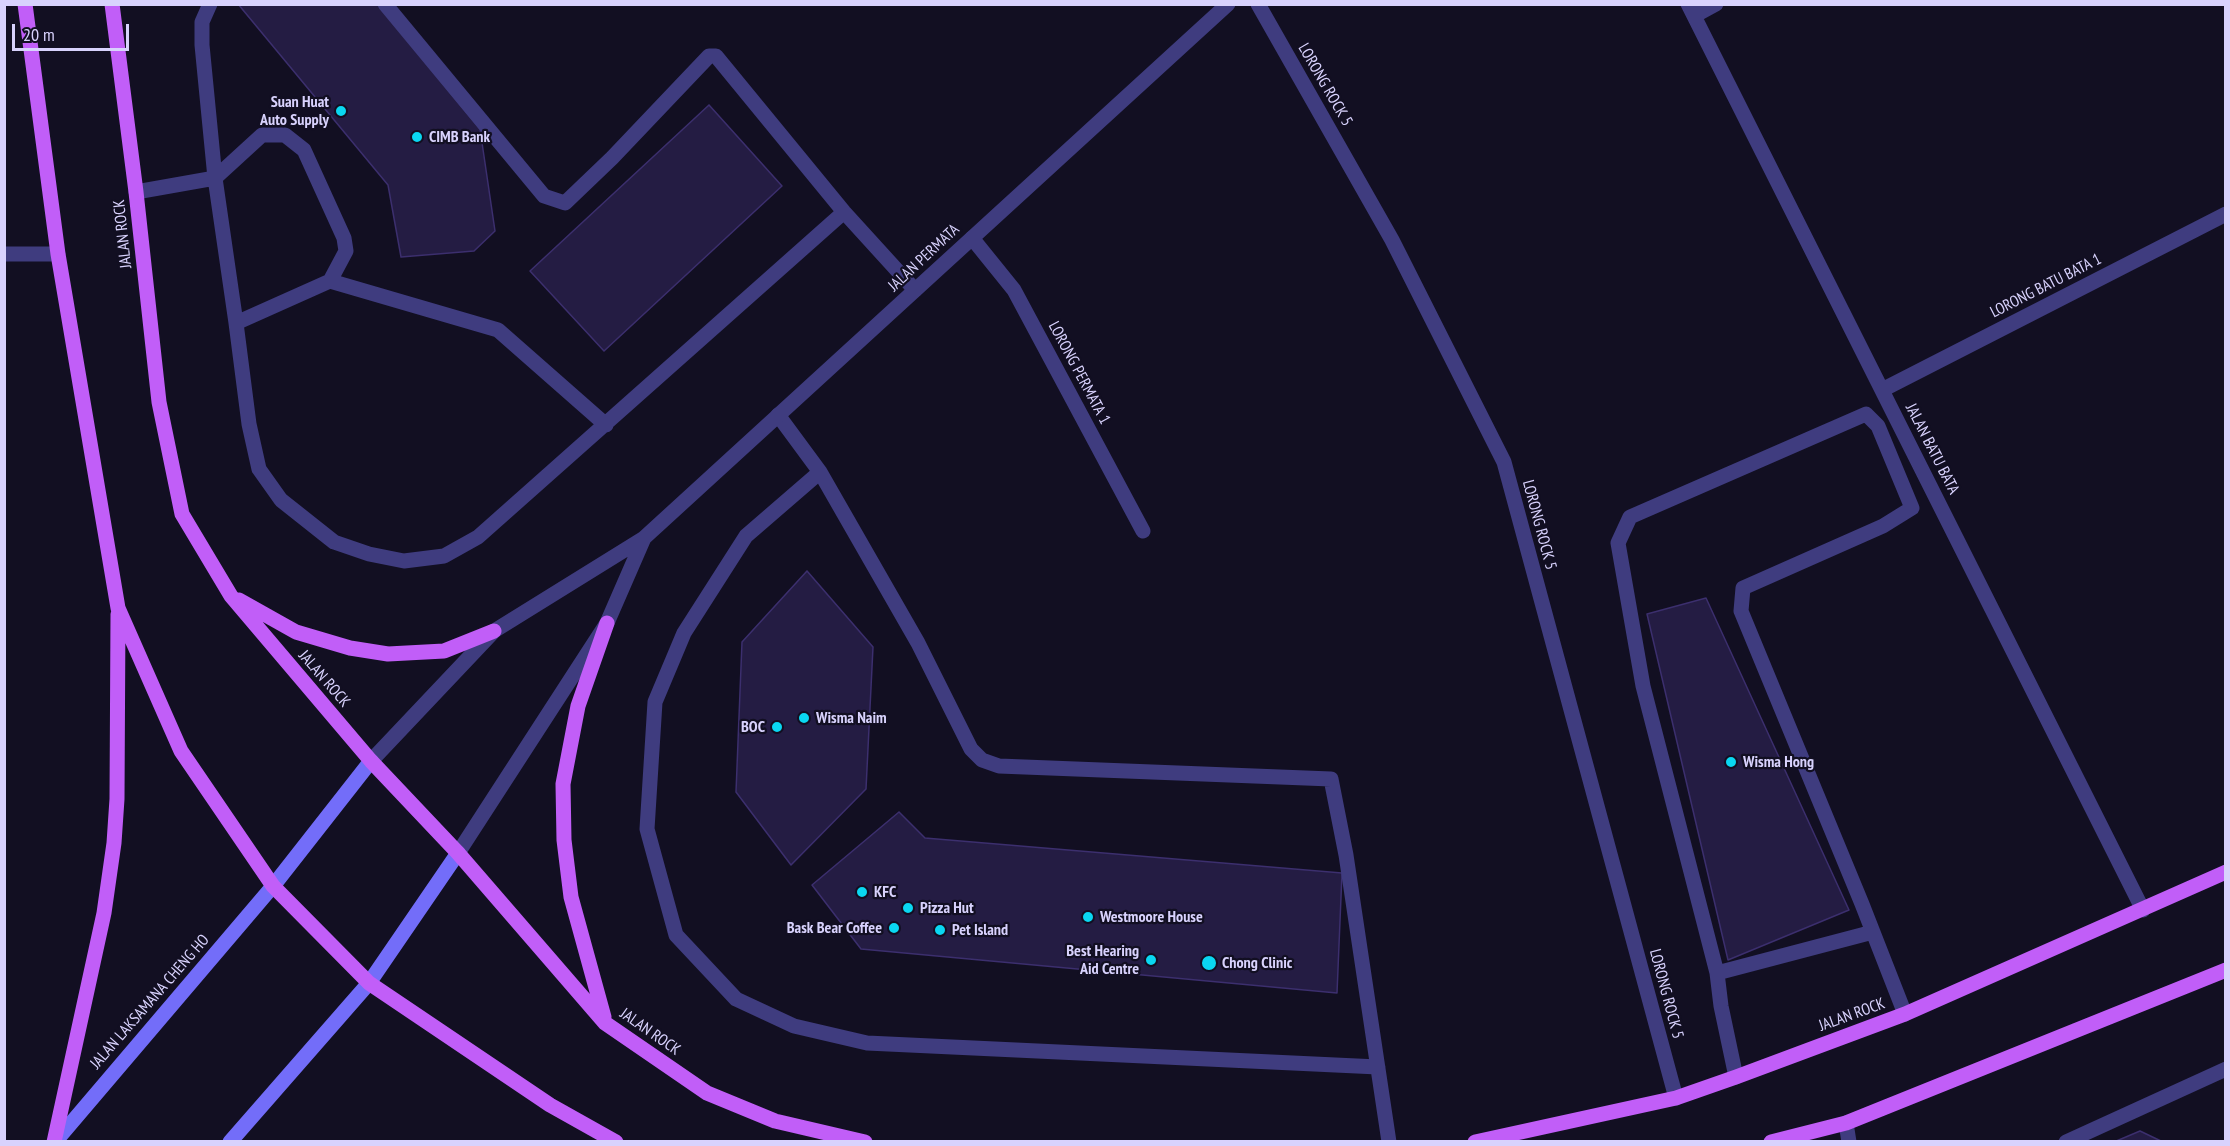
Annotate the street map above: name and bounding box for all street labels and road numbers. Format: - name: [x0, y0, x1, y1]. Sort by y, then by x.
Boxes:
- street label: LORONG ROCK 5: [1294, 40, 1356, 130]
- street label: JALAN ROCK: [110, 199, 136, 269]
- street label: JALAN PERMATA: [884, 220, 964, 296]
- street label: LORONG BATU BATA 1: [1987, 250, 2105, 322]
- street label: LORONG PERMATA 1: [1044, 318, 1114, 428]
- street label: JALAN BATU BATA: [1901, 401, 1963, 497]
- street label: LORONG ROCK 5: [1518, 478, 1560, 572]
- street label: JALAN ROCK: [294, 647, 354, 711]
- street label: JALAN LAKSAMANA CHENG HO: [86, 931, 214, 1073]
- street label: LORONG ROCK 5: [1645, 947, 1687, 1041]
- street label: JALAN ROCK: [1816, 994, 1888, 1036]
- street label: JALAN ROCK: [616, 1004, 684, 1060]

